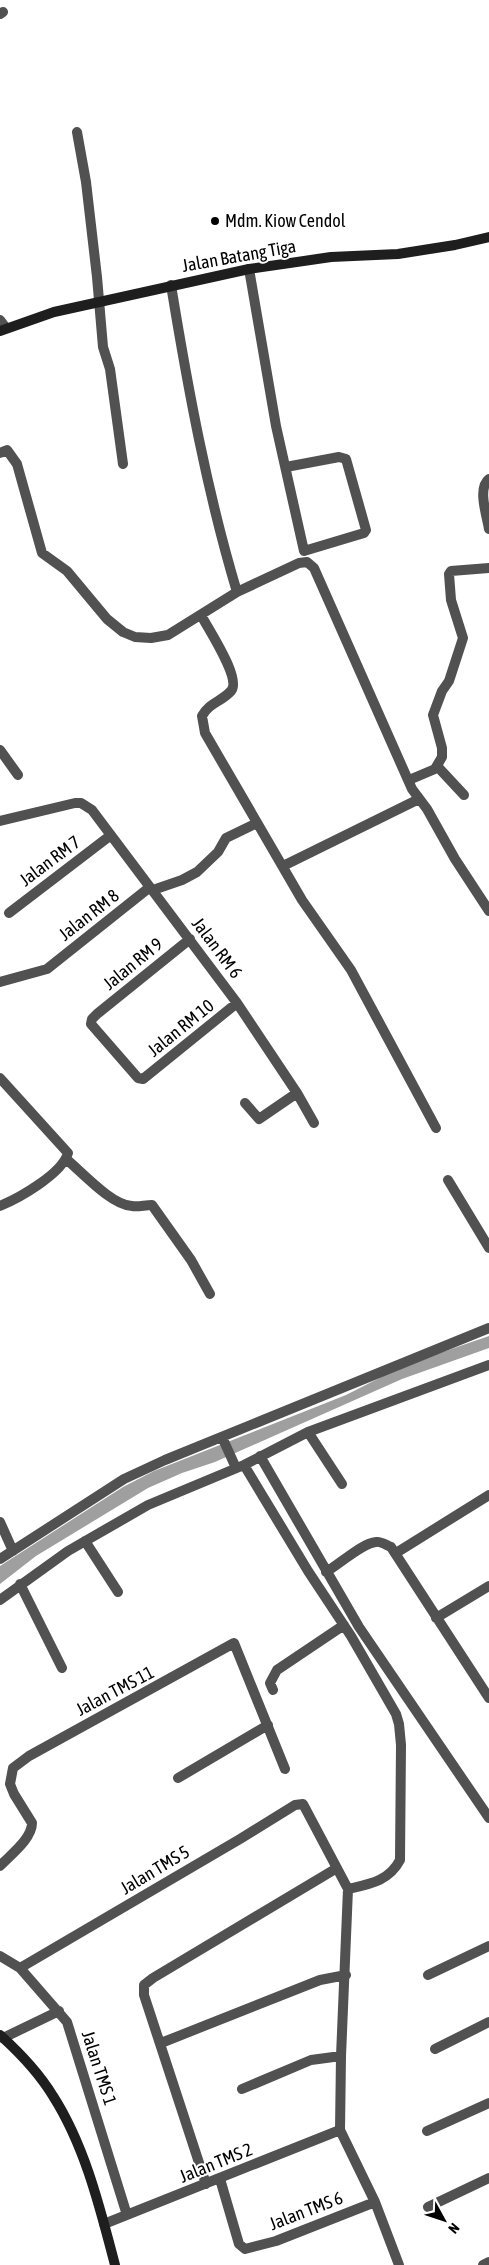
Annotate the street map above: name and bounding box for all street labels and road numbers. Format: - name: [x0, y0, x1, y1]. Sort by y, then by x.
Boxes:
- street label: Jalan Batang Tiga: [180, 235, 298, 276]
- street label: Jalan RM 7: [15, 831, 84, 890]
- street label: Jalan RM 8: [54, 885, 123, 945]
- street label: Jalan RM 6: [188, 913, 247, 982]
- street label: Jalan RM 9: [99, 933, 167, 994]
- street label: Jalan RM 10: [143, 995, 218, 1061]
- street label: Jalan TMS 11: [72, 1661, 157, 1720]
- street label: Jalan TMS 5: [116, 1841, 193, 1898]
- street label: Jalan TMS 1: [78, 2028, 121, 2108]
- street label: Jalan TMS 2: [176, 2138, 255, 2187]
- street label: Jalan TMS 6: [266, 2187, 345, 2234]

